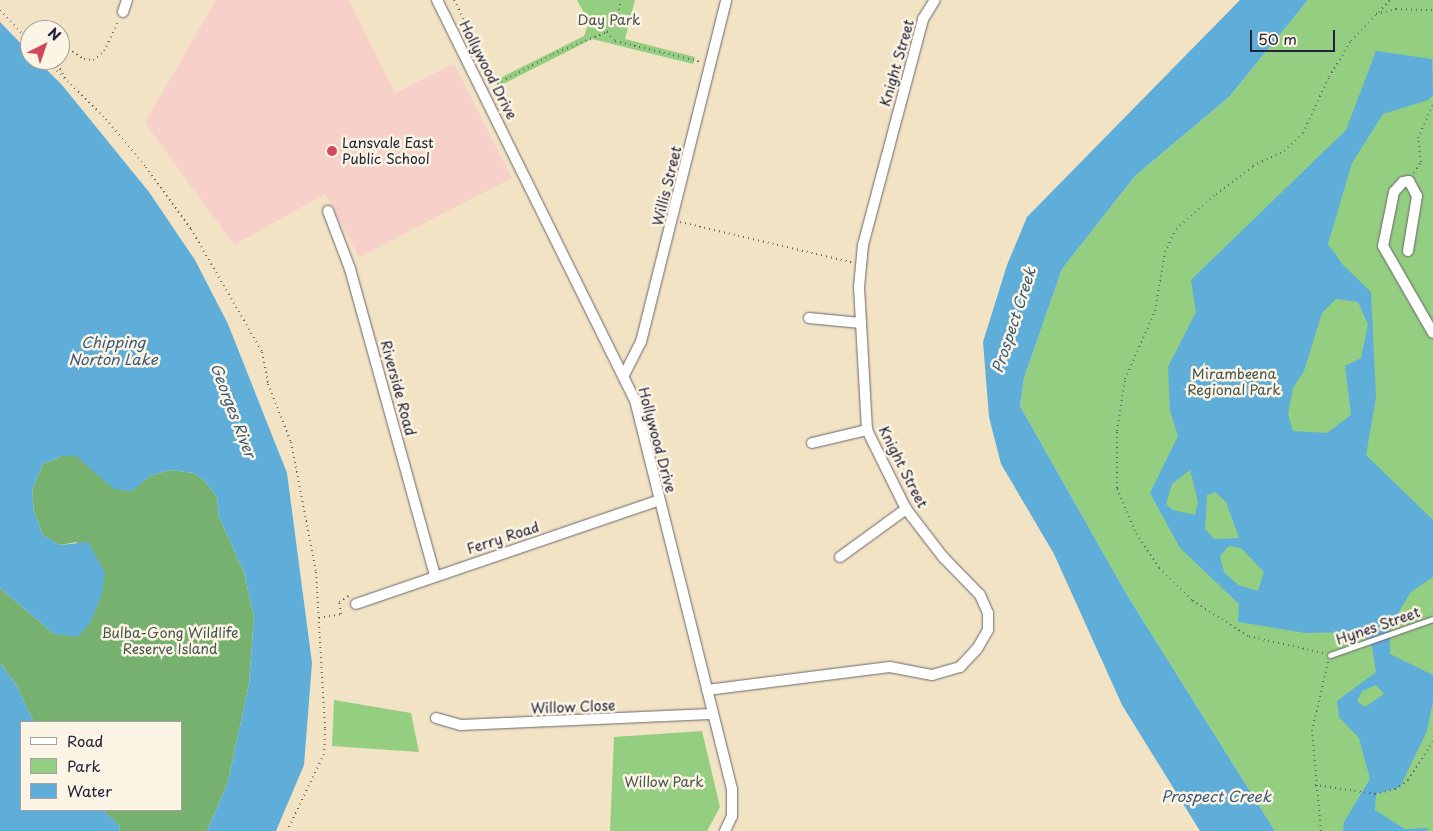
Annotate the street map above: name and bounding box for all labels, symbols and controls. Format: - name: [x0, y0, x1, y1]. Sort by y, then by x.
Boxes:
- park label: Day Park: [577, 12, 641, 28]
- street label: Hollywood Drive: [456, 17, 520, 123]
- street label: Knight Street: [877, 17, 917, 109]
- north arrow: [20, 20, 70, 70]
- scale bar: [1253, 20, 1338, 52]
- text: N: [43, 22, 66, 46]
- text: 50 m: [1258, 27, 1297, 50]
- place label: Lansvale East Public School: [342, 135, 434, 168]
- street label: Willis Street: [649, 144, 685, 228]
- marker: Lansvale East Public School: [326, 145, 338, 157]
- water label: Prospect Creek: [987, 265, 1039, 375]
- water label: Chipping Norton Lake: [68, 332, 158, 367]
- street label: Riverside Road: [377, 338, 419, 438]
- water label: Georges River: [208, 360, 260, 460]
- park label: Mirambeena Regional Park: [1187, 366, 1281, 398]
- street label: Hollywood Drive: [635, 385, 679, 495]
- street label: Knight Street: [875, 423, 931, 511]
- street label: Ferry Road: [465, 519, 541, 557]
- street label: Hynes Street: [1334, 604, 1422, 648]
- park label: Bulba-Gong Wildlife Reserve Island: [101, 625, 239, 658]
- street label: Willow Close: [530, 697, 616, 717]
- legend: [20, 721, 182, 811]
- text: Road: [67, 729, 103, 752]
- text: Park: [67, 754, 101, 777]
- park label: Willow Park: [624, 774, 704, 790]
- text: Water: [67, 779, 112, 802]
- water label: Prospect Creek: [1161, 787, 1271, 805]

